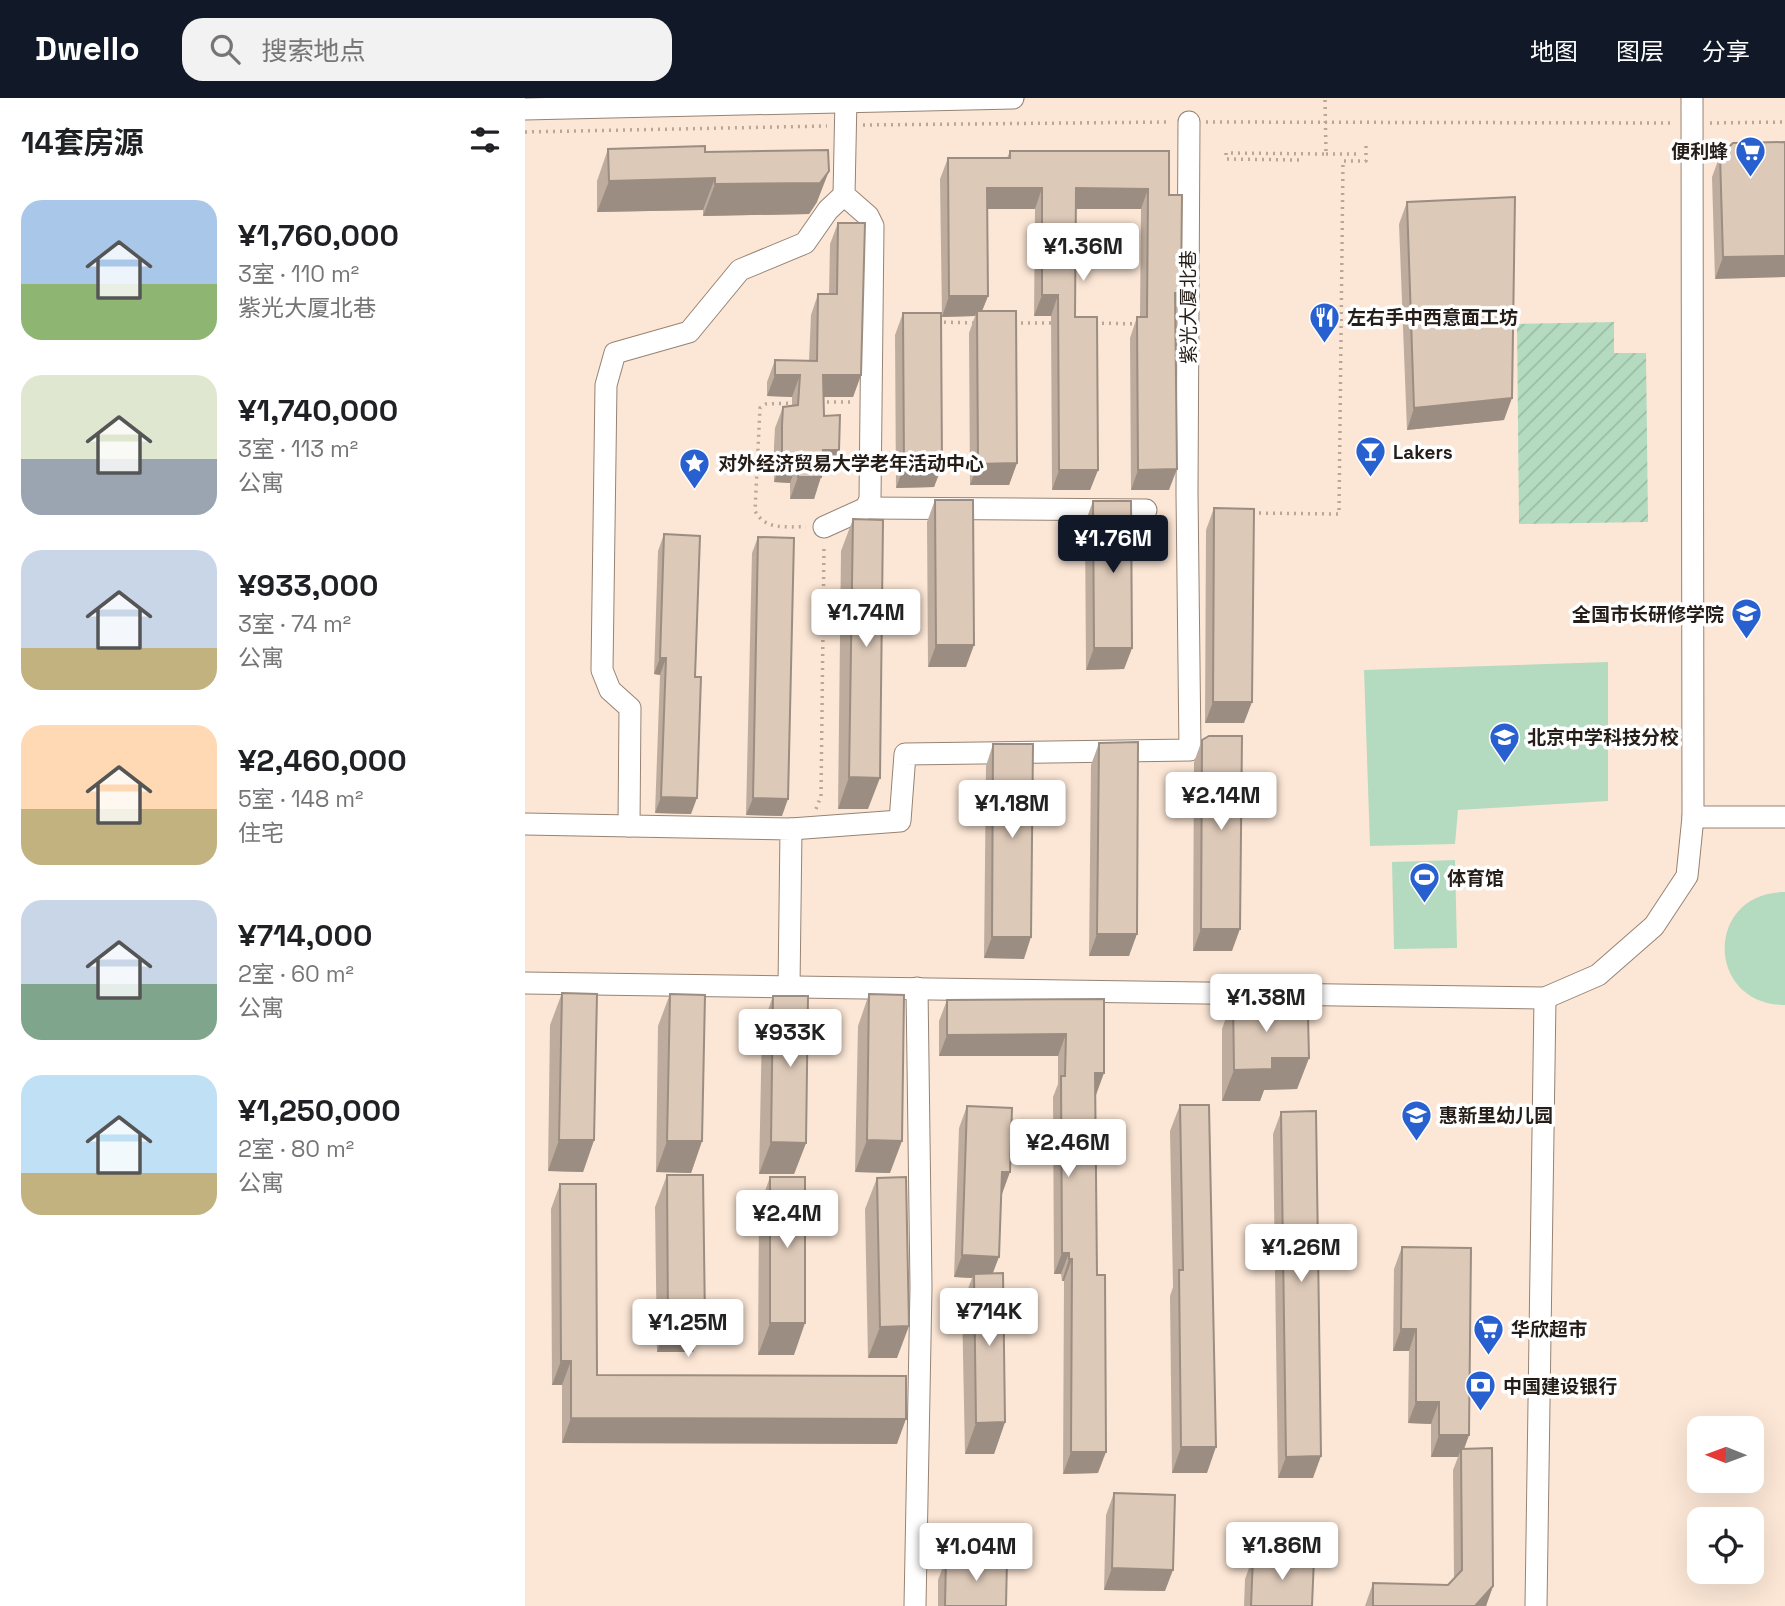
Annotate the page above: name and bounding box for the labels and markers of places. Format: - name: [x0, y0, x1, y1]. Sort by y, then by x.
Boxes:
- supermarket icon: 便利蜂: [1734, 134, 1768, 178]
- place label: 便利蜂: [1671, 139, 1728, 164]
- pin: ¥1.36M: [1026, 223, 1140, 283]
- restaurant icon: 左右手中西意面工坊: [1307, 300, 1341, 344]
- place label: 左右手中西意面工坊: [1347, 305, 1518, 330]
- bar icon: Lakers: [1353, 435, 1387, 479]
- place label: Lakers: [1393, 440, 1453, 465]
- place icon: 对外经济贸易大学老年活动中心: [678, 446, 712, 490]
- place label: 对外经济贸易大学老年活动中心: [718, 451, 984, 476]
- pin: ¥1.76M: [1056, 516, 1170, 575]
- pin: ¥1.74M: [809, 589, 923, 649]
- school or university icon: 全国市长研修学院: [1730, 597, 1764, 641]
- place label: 全国市长研修学院: [1572, 602, 1724, 627]
- school or university icon: 北京中学科技分校: [1487, 720, 1521, 764]
- place label: 北京中学科技分校: [1527, 725, 1679, 750]
- pin: ¥2.14M: [1164, 772, 1278, 832]
- pin: ¥1.18M: [955, 780, 1069, 840]
- sports icon: 体育馆: [1407, 861, 1441, 905]
- place label: 体育馆: [1447, 866, 1504, 891]
- pin: ¥1.38M: [1209, 974, 1323, 1034]
- pin: ¥933K: [741, 1010, 839, 1069]
- school or university icon: 惠新里幼儿园: [1399, 1098, 1433, 1142]
- place label: 惠新里幼儿园: [1439, 1103, 1553, 1128]
- pin: ¥2.46M: [1011, 1119, 1125, 1179]
- pin: ¥2.4M: [738, 1190, 836, 1250]
- pin: ¥1.26M: [1244, 1224, 1358, 1284]
- pin: ¥714K: [940, 1288, 1038, 1348]
- pin: ¥1.25M: [631, 1300, 745, 1359]
- supermarket icon: 华欣超市: [1471, 1312, 1505, 1356]
- place label: 华欣超市: [1511, 1317, 1587, 1342]
- bank icon: 中国建设银行: [1463, 1369, 1497, 1413]
- place label: 中国建设银行: [1503, 1374, 1617, 1399]
- pin: ¥1.86M: [1225, 1522, 1339, 1582]
- pin: ¥1.04M: [919, 1524, 1033, 1583]

